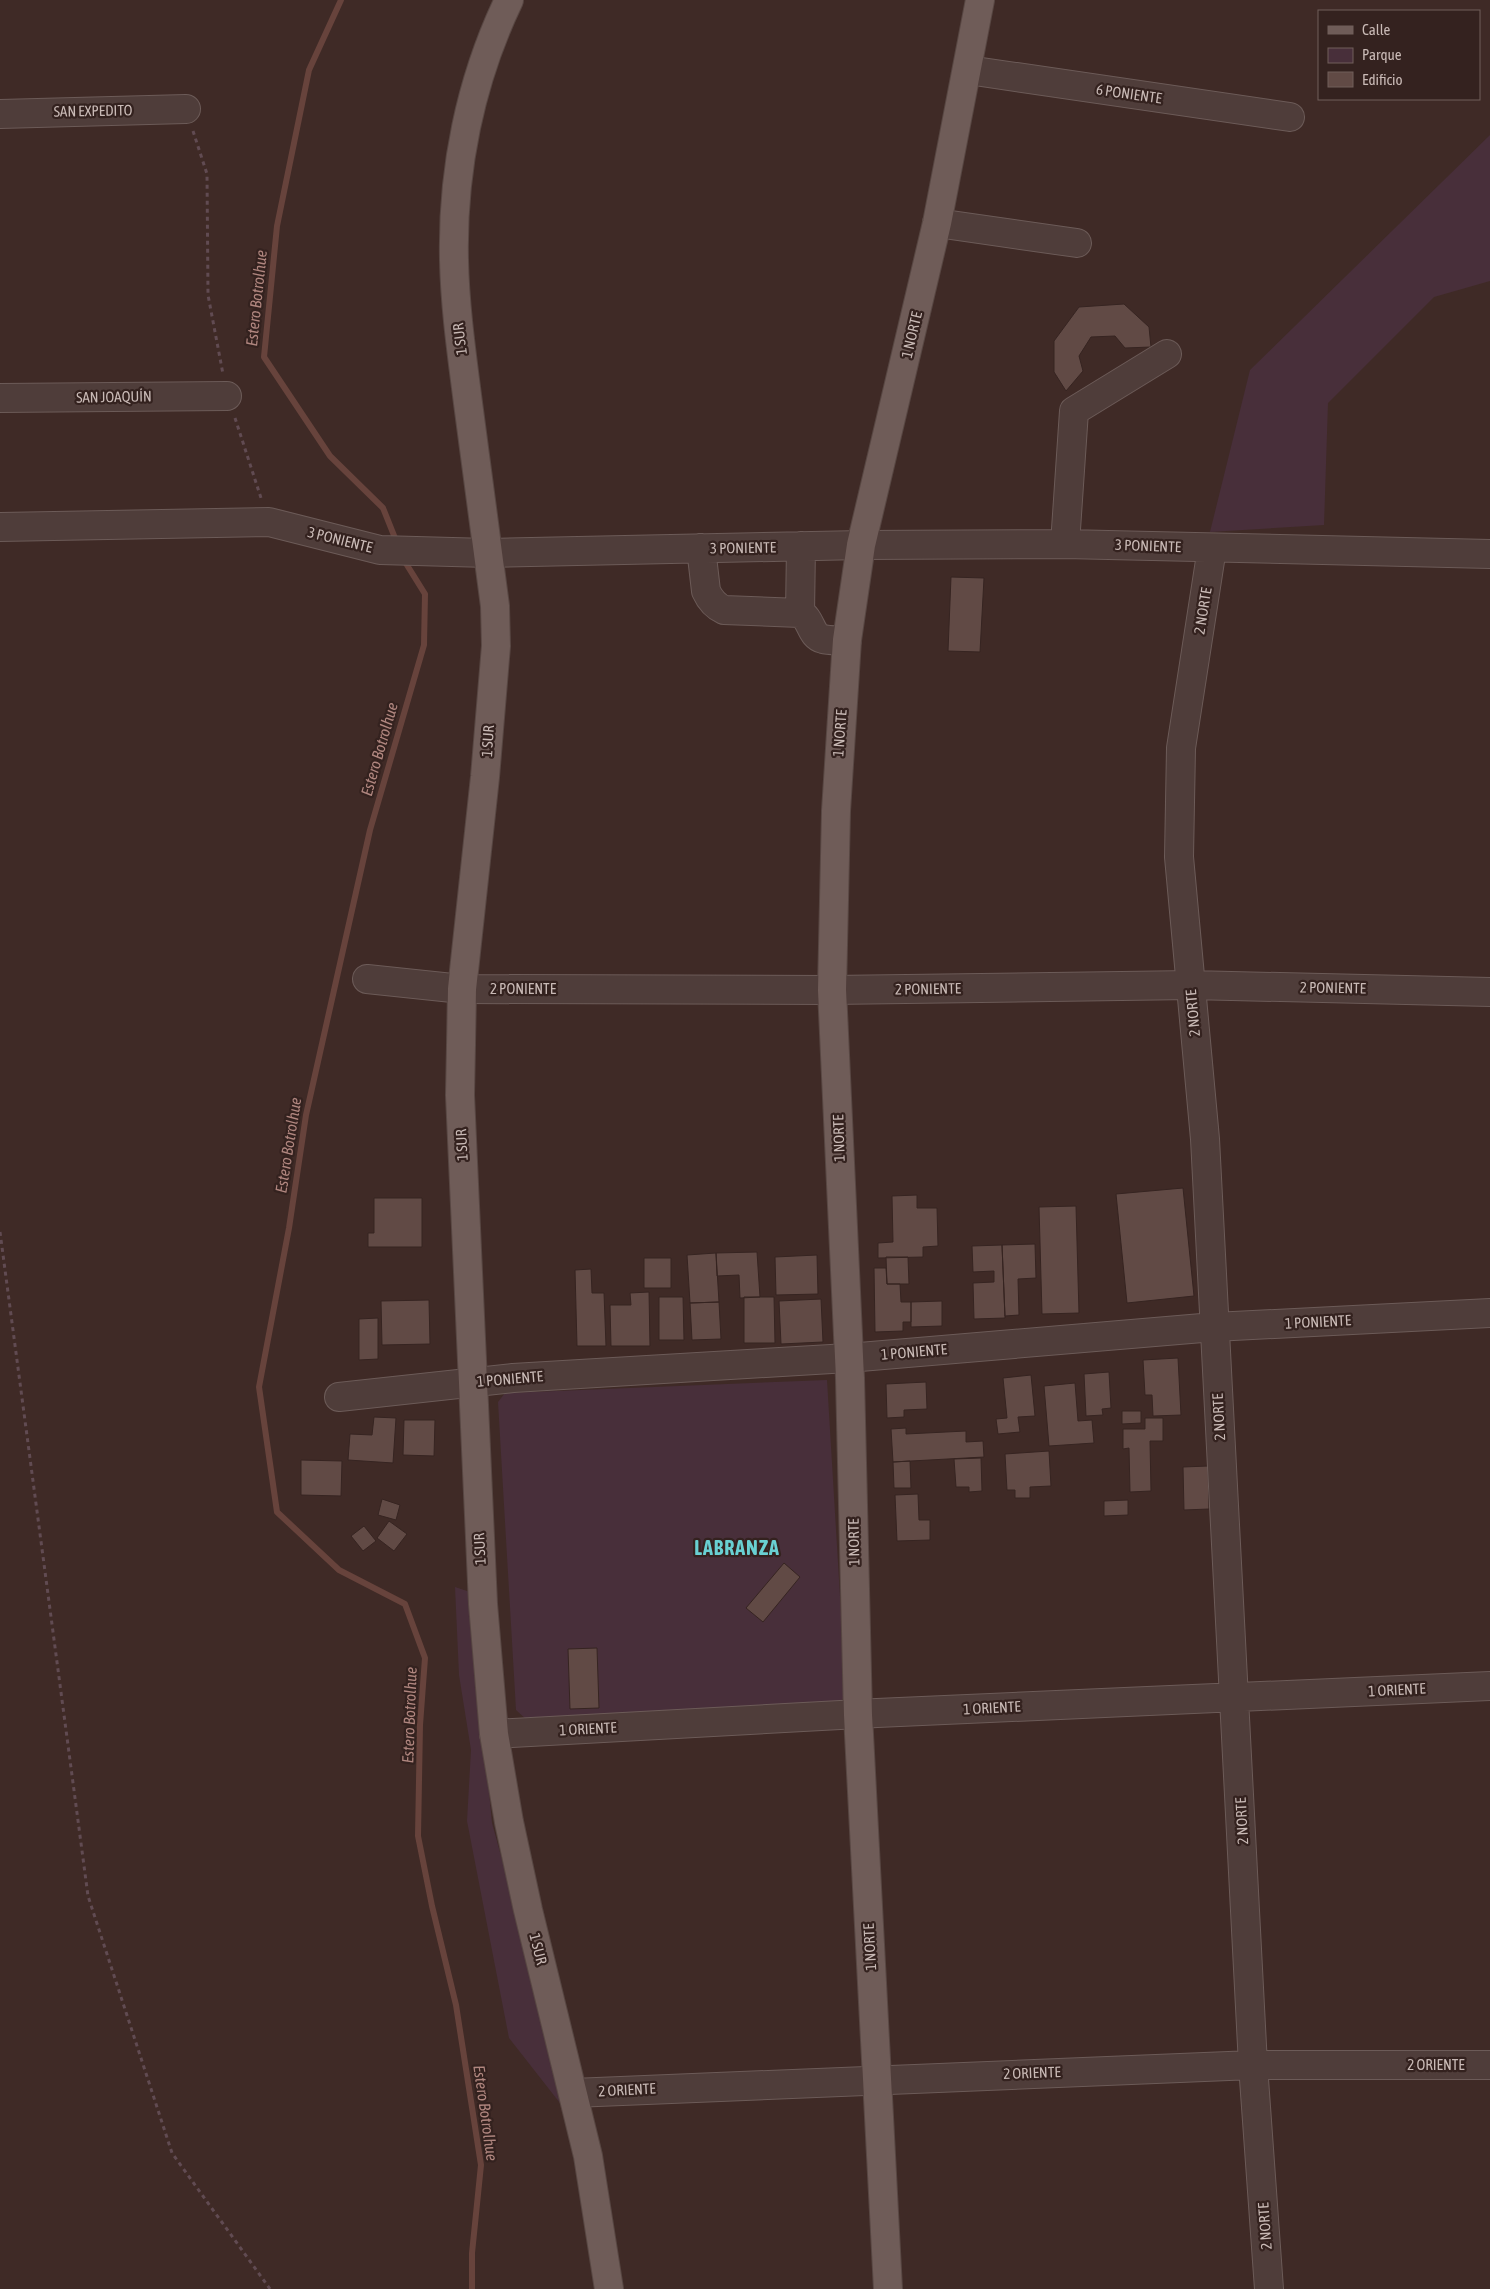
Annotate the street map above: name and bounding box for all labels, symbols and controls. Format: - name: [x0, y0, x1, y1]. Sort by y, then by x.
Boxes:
- legend: [1318, 10, 1480, 100]
- text: Calle: [1362, 21, 1391, 38]
- text: Parque: [1362, 46, 1402, 63]
- text: Edificio: [1362, 71, 1403, 88]
- street label: 6 PONIENTE: [1095, 80, 1164, 107]
- street label: SAN EXPEDITO: [53, 101, 133, 120]
- water label: Estero Botrolhue: [242, 249, 270, 347]
- street label: 1 NORTE: [898, 309, 925, 360]
- street label: 1 SUR: [449, 322, 470, 356]
- street label: SAN JOAQUÍN: [76, 387, 152, 406]
- street label: 3 PONIENTE: [306, 523, 375, 556]
- street label: 3 PONIENTE: [1115, 536, 1182, 555]
- street label: 3 PONIENTE: [710, 538, 777, 557]
- street label: 2 NORTE: [1190, 586, 1215, 636]
- water label: Estero Botrolhue: [357, 700, 401, 798]
- street label: 1 NORTE: [829, 708, 850, 757]
- street label: 1 SUR: [478, 724, 497, 757]
- street label: 2 PONIENTE: [1300, 978, 1367, 997]
- street label: 2 PONIENTE: [895, 979, 962, 998]
- street label: 2 PONIENTE: [490, 980, 557, 997]
- street label: 2 NORTE: [1182, 988, 1203, 1037]
- water label: Estero Botrolhue: [272, 1096, 304, 1194]
- street label: 1 NORTE: [829, 1114, 848, 1162]
- street label: 1 SUR: [452, 1128, 471, 1161]
- street label: 1 PONIENTE: [1285, 1311, 1352, 1332]
- street label: 1 PONIENTE: [880, 1340, 948, 1363]
- street label: 1 PONIENTE: [476, 1367, 544, 1390]
- street label: 2 NORTE: [1209, 1392, 1228, 1441]
- street label: 1 NORTE: [845, 1518, 862, 1566]
- street label: 1 SUR: [470, 1532, 489, 1565]
- district label: LABRANZA: [694, 1536, 780, 1559]
- water label: Estero Botrolhue: [398, 1666, 420, 1764]
- street label: 1 ORIENTE: [1368, 1679, 1427, 1699]
- street label: 1 ORIENTE: [963, 1697, 1022, 1717]
- street label: 1 ORIENTE: [559, 1718, 618, 1738]
- street label: 2 NORTE: [1232, 1796, 1251, 1845]
- street label: 1 NORTE: [860, 1922, 879, 1971]
- street label: 1 SUR: [526, 1931, 551, 1967]
- street label: 2 ORIENTE: [1407, 2056, 1465, 2073]
- street label: 2 ORIENTE: [1003, 2063, 1062, 2082]
- water label: Estero Botrolhue: [470, 2064, 502, 2162]
- street label: 2 ORIENTE: [598, 2079, 657, 2099]
- street label: 2 NORTE: [1254, 2201, 1275, 2250]

